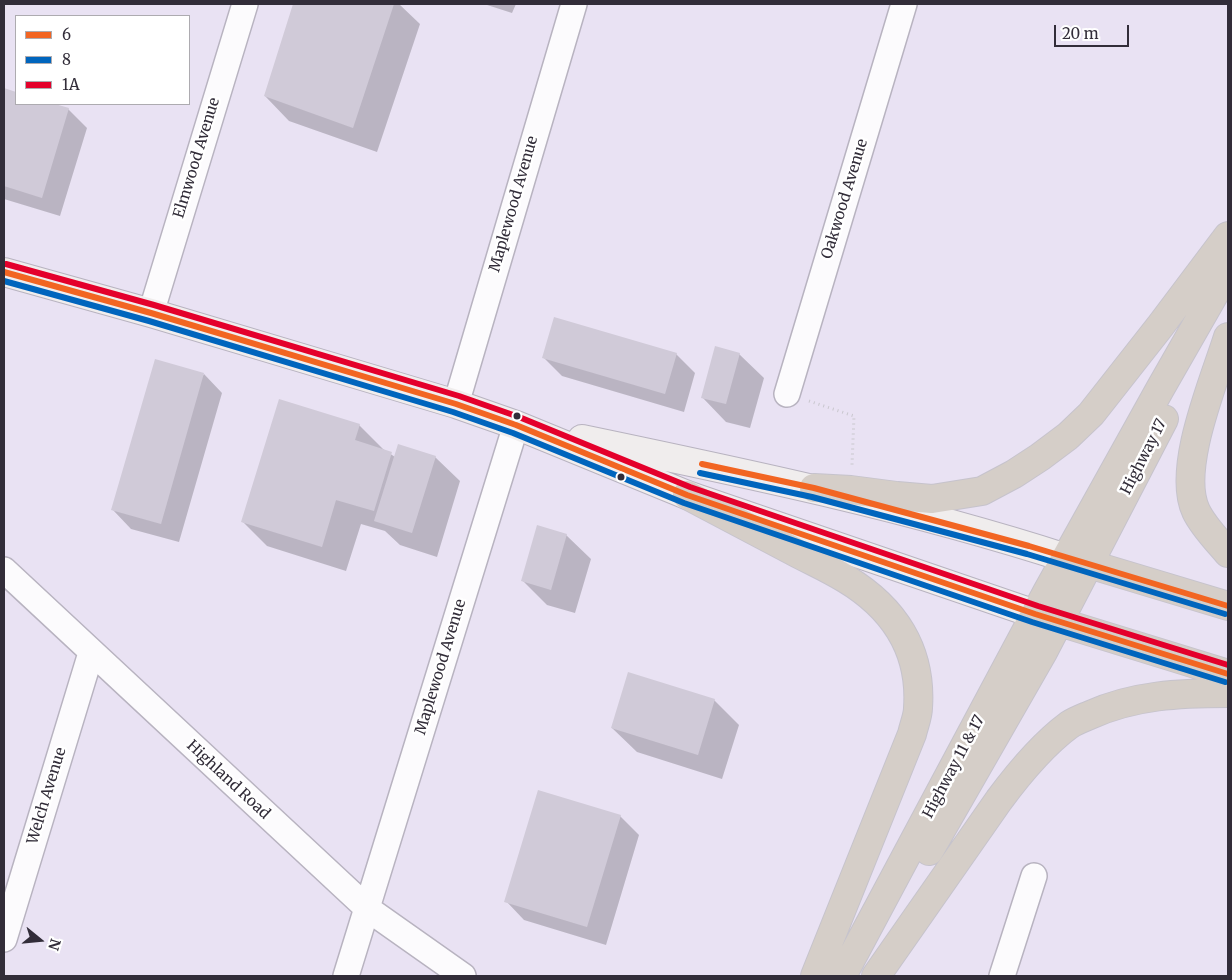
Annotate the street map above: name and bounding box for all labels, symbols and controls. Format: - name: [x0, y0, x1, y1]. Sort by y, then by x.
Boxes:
- legend: [15, 15, 190, 105]
- scale bar: [1057, 15, 1132, 47]
- text: 20 m: [1062, 24, 1099, 43]
- text: 6: [62, 25, 71, 44]
- text: 8: [62, 50, 71, 69]
- text: 1A: [62, 75, 80, 94]
- street label: Elmwood Avenue: [170, 96, 224, 220]
- street label: Maplewood Avenue: [486, 134, 542, 274]
- street label: Oakwood Avenue: [818, 137, 872, 261]
- unlabelled marker: [512, 411, 522, 421]
- street label: Highway 17: [1117, 416, 1171, 498]
- unlabelled marker: [616, 472, 626, 482]
- street label: Maplewood Avenue: [412, 597, 470, 737]
- street label: Highway 11 & 17: [919, 712, 989, 822]
- street label: Highland Road: [183, 737, 273, 823]
- street label: Welch Avenue: [24, 745, 70, 847]
- north arrow: [15, 915, 65, 965]
- text: N: [44, 936, 65, 952]

